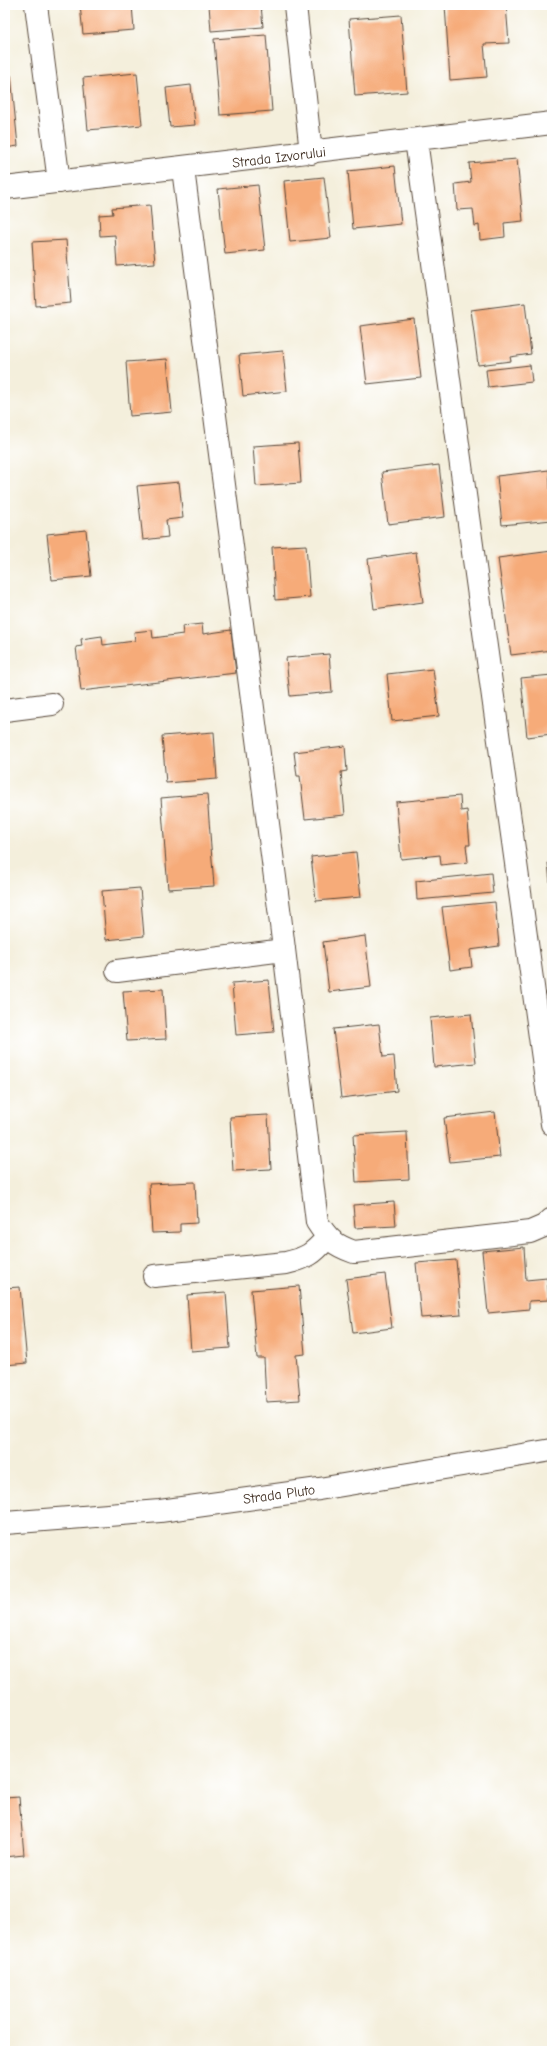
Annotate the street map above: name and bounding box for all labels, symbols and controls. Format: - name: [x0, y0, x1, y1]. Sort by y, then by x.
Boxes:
- street label: Strada Izvorului: [231, 143, 327, 172]
- street label: Strada Pluto: [242, 1481, 316, 1508]

